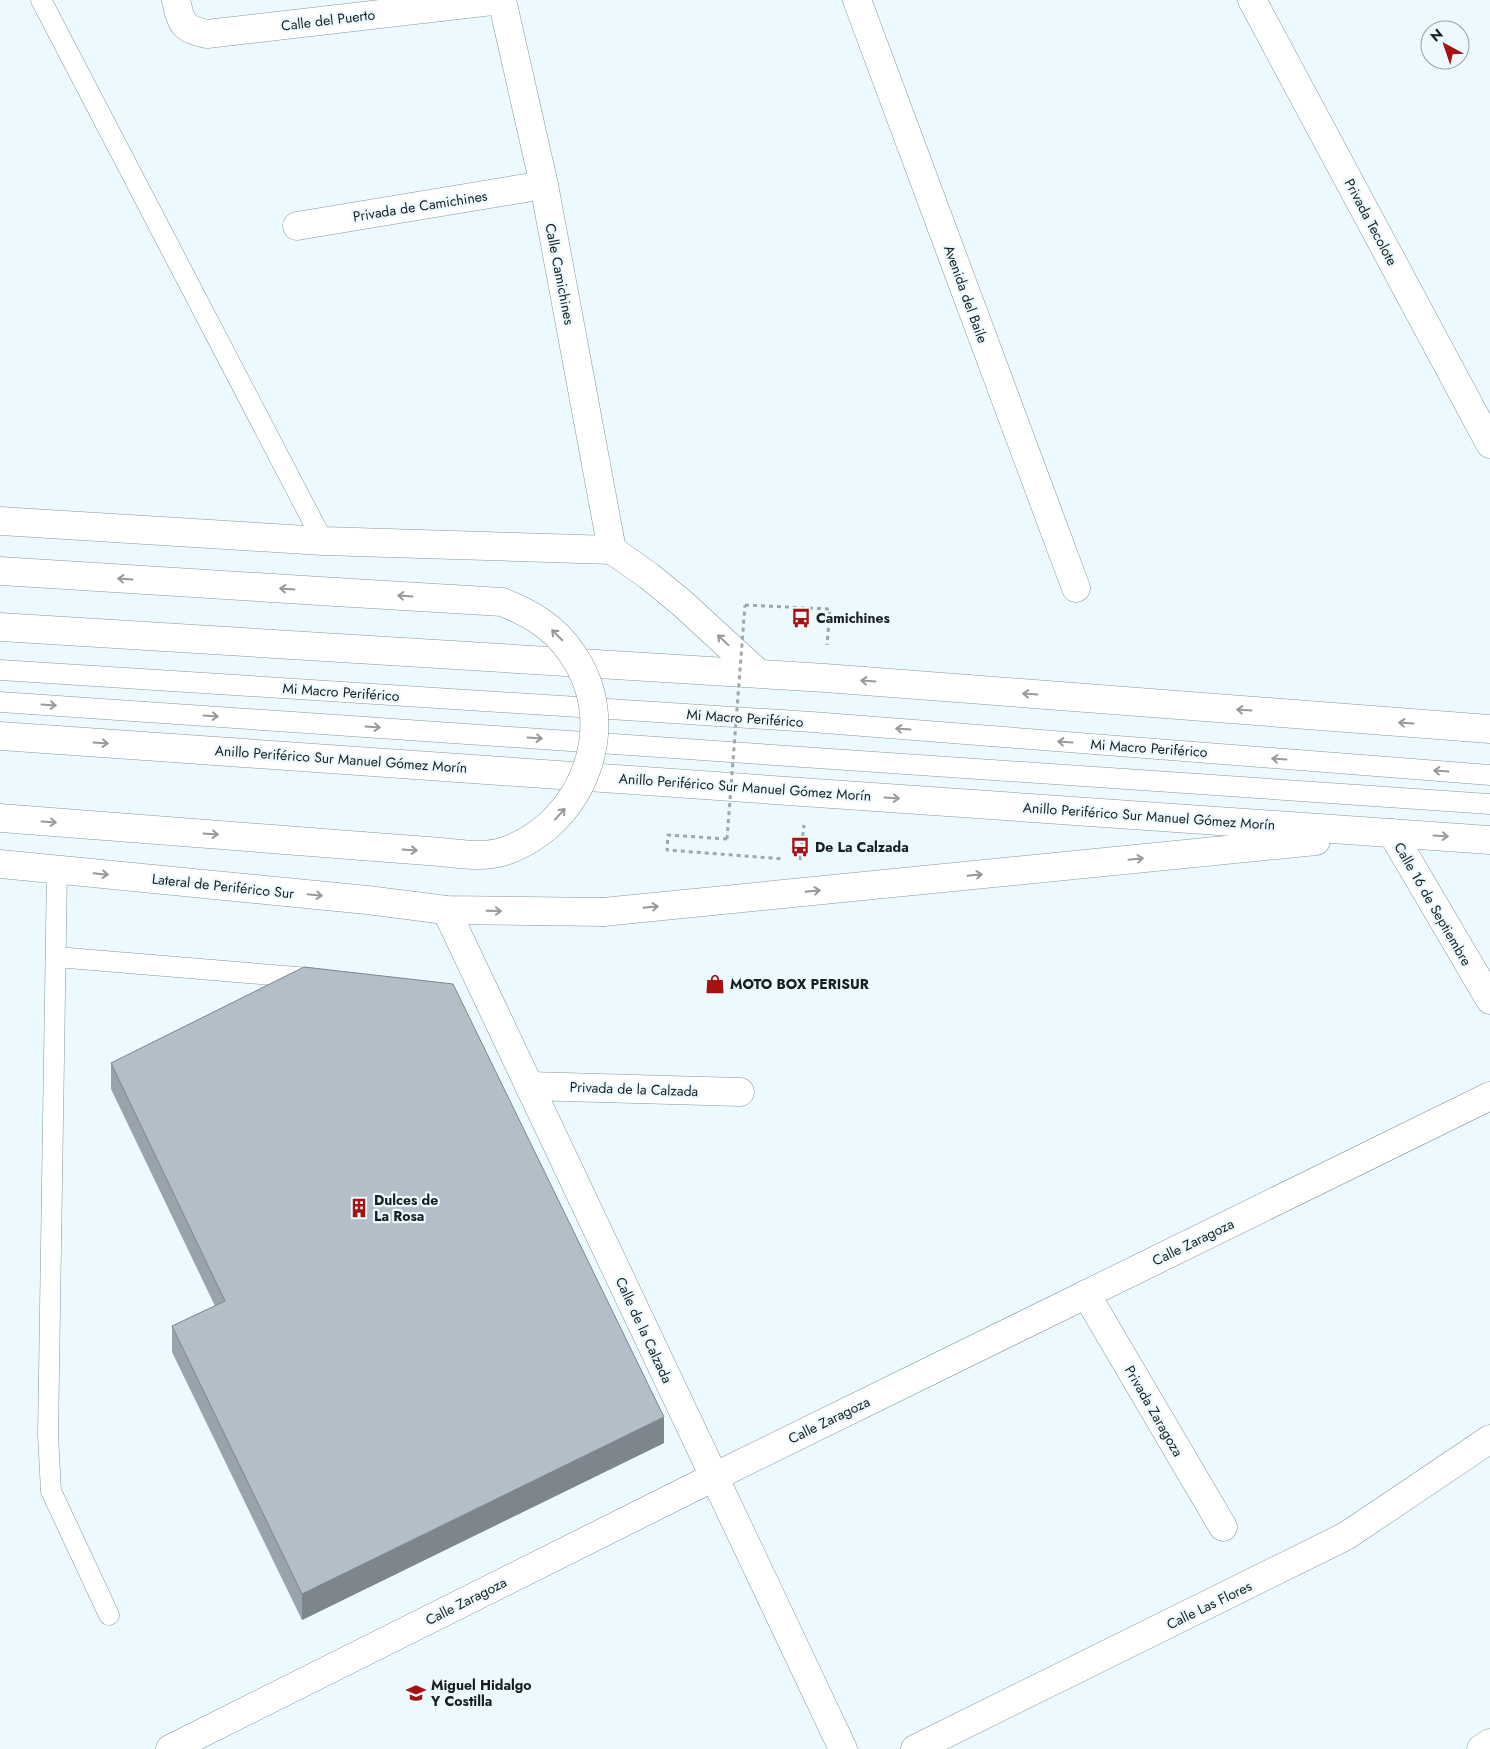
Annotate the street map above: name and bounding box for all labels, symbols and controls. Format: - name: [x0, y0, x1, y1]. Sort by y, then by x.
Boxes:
- street label: Calle del Puerto: [280, 4, 376, 36]
- north arrow: [1420, 20, 1470, 70]
- text: N: [1426, 24, 1447, 46]
- street label: Privada Tecolote: [1340, 175, 1402, 269]
- street label: Privada de Camichines: [351, 185, 489, 226]
- street label: Calle Camichines: [540, 222, 580, 327]
- street label: Avenida del Baile: [939, 242, 993, 346]
- one-way arrow: [118, 574, 134, 583]
- one-way arrow: [280, 584, 296, 593]
- one-way arrow: [397, 591, 413, 601]
- bus stop icon: Camichines: [790, 607, 812, 629]
- place label: Camichines: [816, 608, 891, 628]
- one-way arrow: [551, 629, 563, 642]
- one-way arrow: [717, 634, 729, 646]
- one-way arrow: [860, 677, 876, 686]
- street label: Mi Macro Periférico: [282, 678, 401, 706]
- one-way arrow: [1022, 689, 1038, 699]
- one-way arrow: [40, 700, 56, 709]
- street label: Mi Macro Periférico: [686, 704, 805, 732]
- one-way arrow: [1237, 706, 1253, 715]
- one-way arrow: [202, 711, 218, 721]
- one-way arrow: [1399, 718, 1415, 728]
- one-way arrow: [365, 723, 381, 732]
- one-way arrow: [895, 725, 911, 734]
- one-way arrow: [527, 734, 543, 743]
- street label: Mi Macro Periférico: [1090, 734, 1209, 762]
- one-way arrow: [1057, 737, 1073, 747]
- one-way arrow: [93, 738, 109, 747]
- street label: Anillo Periférico Sur Manuel Gómez Morín: [214, 740, 468, 778]
- one-way arrow: [1272, 754, 1288, 763]
- one-way arrow: [1434, 767, 1450, 776]
- street label: Anillo Periférico Sur Manuel Gómez Morín: [618, 768, 872, 806]
- one-way arrow: [883, 793, 899, 802]
- street label: Anillo Periférico Sur Manuel Gómez Morín: [1022, 797, 1276, 835]
- one-way arrow: [554, 807, 566, 820]
- one-way arrow: [40, 817, 56, 827]
- one-way arrow: [202, 830, 218, 839]
- one-way arrow: [1432, 832, 1448, 841]
- bus stop icon: De La Calzada: [789, 836, 811, 858]
- place label: De La Calzada: [815, 837, 909, 857]
- street label: Calle 16 de Septiembre: [1389, 838, 1477, 970]
- one-way arrow: [402, 845, 418, 854]
- one-way arrow: [1128, 854, 1144, 863]
- one-way arrow: [92, 869, 108, 879]
- street label: Lateral de Periférico Sur: [151, 869, 295, 903]
- one-way arrow: [966, 870, 982, 880]
- one-way arrow: [805, 886, 821, 896]
- one-way arrow: [306, 890, 322, 900]
- one-way arrow: [643, 902, 659, 912]
- one-way arrow: [486, 906, 502, 915]
- shop icon: MOTO BOX PERISUR: [704, 973, 726, 995]
- place label: MOTO BOX PERISUR: [730, 974, 869, 994]
- street label: Privada de la Calzada: [569, 1077, 699, 1101]
- place label: Dulces de La Rosa: [374, 1190, 438, 1226]
- building icon: Dulces de La Rosa: [348, 1197, 370, 1219]
- street label: Calle Zaragoza: [1149, 1214, 1237, 1270]
- street label: Calle de la Calzada: [611, 1274, 677, 1386]
- street label: Privada Zaragoza: [1120, 1362, 1188, 1460]
- street label: Calle Zaragoza: [785, 1392, 873, 1448]
- street label: Calle Zaragoza: [422, 1572, 510, 1630]
- street label: Calle Las Flores: [1163, 1576, 1255, 1634]
- place label: Miguel Hidalgo Y Costilla: [430, 1675, 532, 1711]
- school or university icon: Miguel Hidalgo Y Costilla: [405, 1682, 427, 1704]

